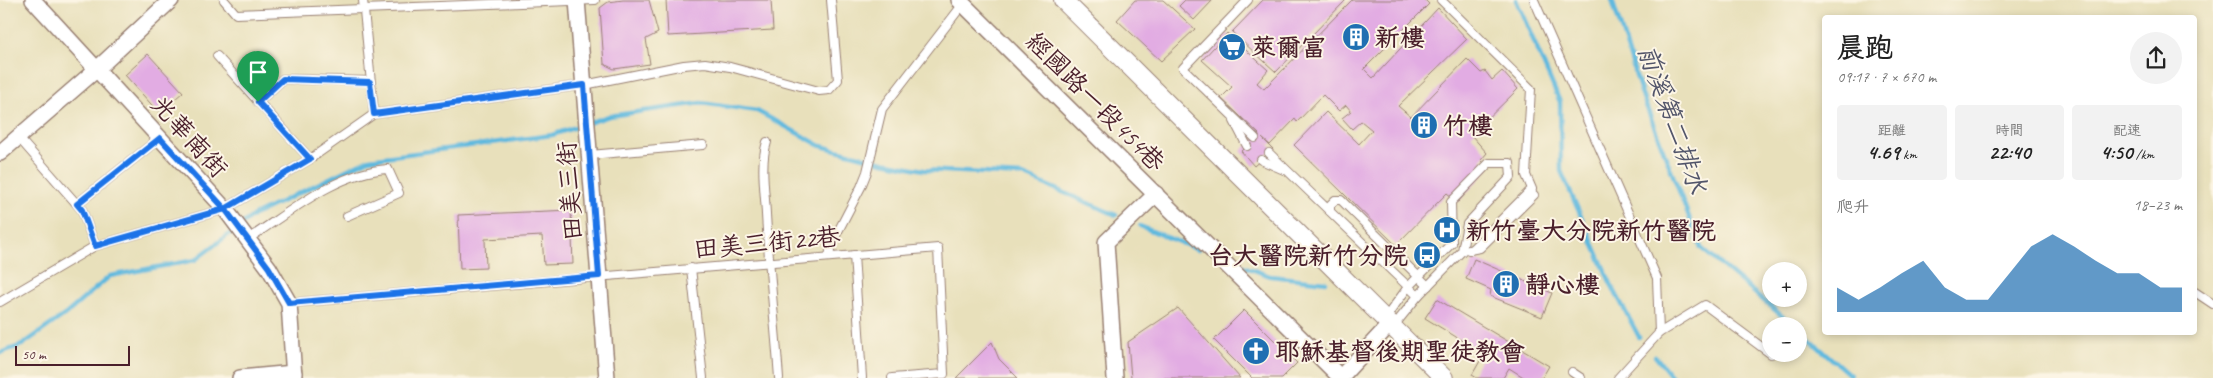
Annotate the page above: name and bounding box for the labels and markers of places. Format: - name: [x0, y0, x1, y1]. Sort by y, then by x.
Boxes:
- building icon: 新樓: [1341, 22, 1371, 52]
- place label: 新樓: [1375, 22, 1425, 54]
- supermarket icon: 萊爾富: [1217, 32, 1247, 62]
- place label: 萊爾富: [1251, 32, 1326, 64]
- pin: [237, 51, 279, 102]
- building icon: 竹樓: [1409, 110, 1439, 140]
- place label: 竹樓: [1443, 110, 1493, 142]
- hospital icon: 新竹臺大分院新竹醫院: [1432, 215, 1462, 245]
- place label: 新竹臺大分院新竹醫院: [1466, 215, 1716, 247]
- place label: 台大醫院新竹分院: [1208, 240, 1408, 272]
- bus stop icon: 台大醫院新竹分院: [1412, 240, 1442, 270]
- building icon: 靜心樓: [1491, 269, 1521, 299]
- place label: 靜心樓: [1525, 269, 1600, 301]
- church icon: 耶穌基督後期聖徒教會: [1241, 336, 1271, 366]
- place label: 耶穌基督後期聖徒教會: [1275, 336, 1525, 368]

